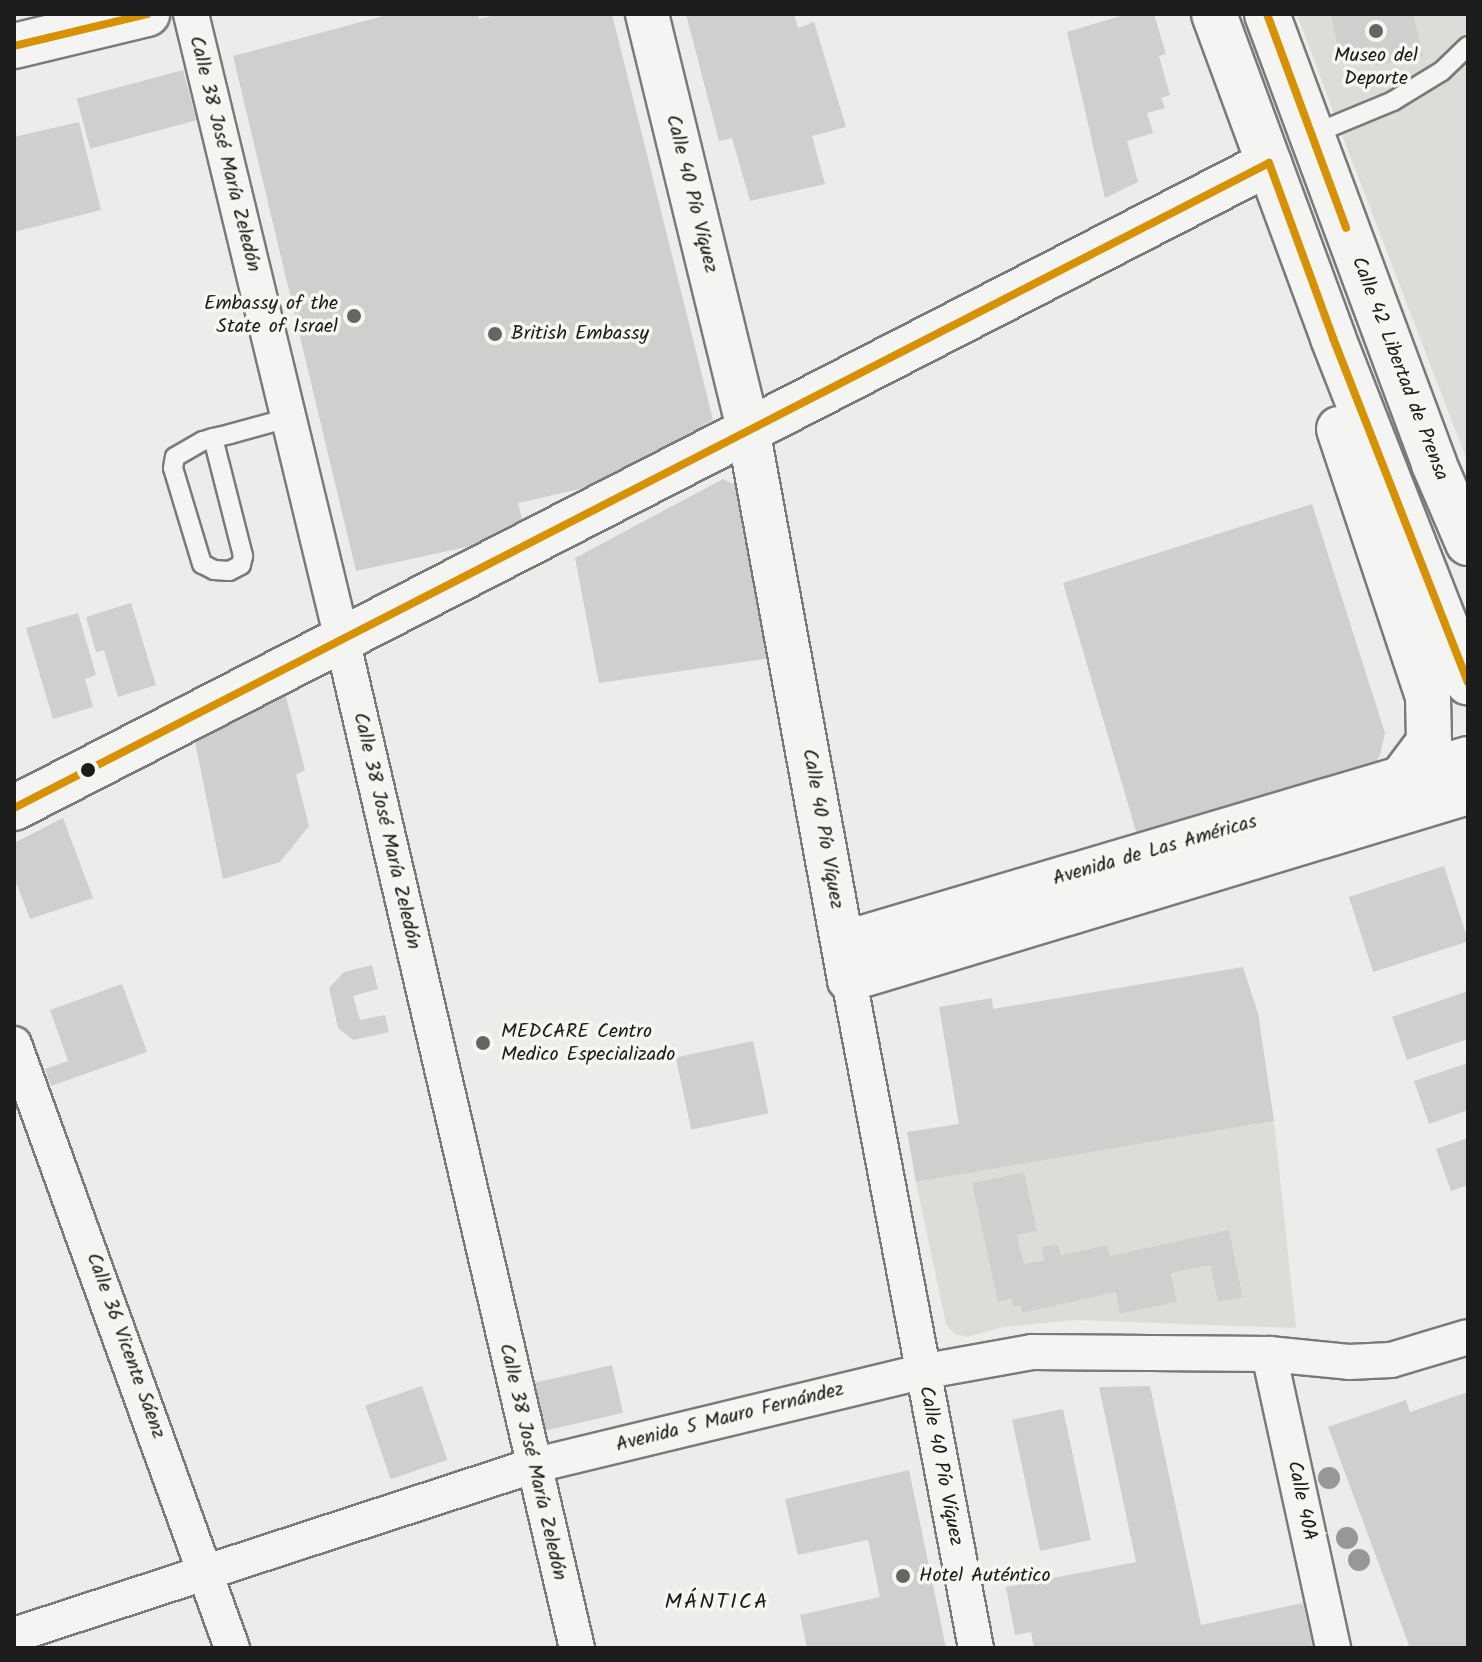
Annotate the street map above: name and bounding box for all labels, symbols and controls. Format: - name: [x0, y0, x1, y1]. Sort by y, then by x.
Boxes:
- marker: Museo del Deporte: [1367, 22, 1385, 40]
- street label: Calle 38 José María Zeledón: [183, 34, 265, 274]
- place label: Museo del Deporte: [1334, 44, 1418, 91]
- street label: Calle 40 Pío Víquez: [660, 112, 722, 276]
- street label: Calle 42 Libertad de Prensa: [1345, 254, 1453, 484]
- place label: Embassy of the State of Israel: [204, 292, 338, 339]
- marker: Embassy of the State of Israel: [345, 307, 363, 325]
- place label: British Embassy: [511, 322, 649, 346]
- marker: British Embassy: [486, 325, 504, 343]
- street label: Calle 38 José María Zeledón: [347, 710, 425, 952]
- street label: Calle 40 Pío Víquez: [796, 747, 848, 911]
- unlabelled marker: [80, 762, 96, 778]
- street label: Avenida de Las Américas: [1050, 810, 1260, 892]
- place label: MEDCARE Centro Medico Especializado: [501, 1020, 675, 1067]
- marker: MEDCARE Centro Medico Especializado: [472, 1032, 494, 1054]
- street label: Calle 36 Vicente Sáenz: [80, 1250, 170, 1442]
- street label: Calle 38 José María Zeledón: [493, 1341, 571, 1583]
- street label: Avenida 5 Mauro Fernández: [613, 1378, 847, 1458]
- street label: Calle 40 Pío Víquez: [913, 1384, 967, 1548]
- street label: Calle 40A: [1281, 1459, 1321, 1543]
- place label: Hotel Auténtico: [919, 1564, 1051, 1588]
- marker: Hotel Auténtico: [894, 1567, 912, 1585]
- district label: MÁNTICA: [665, 1590, 769, 1616]

